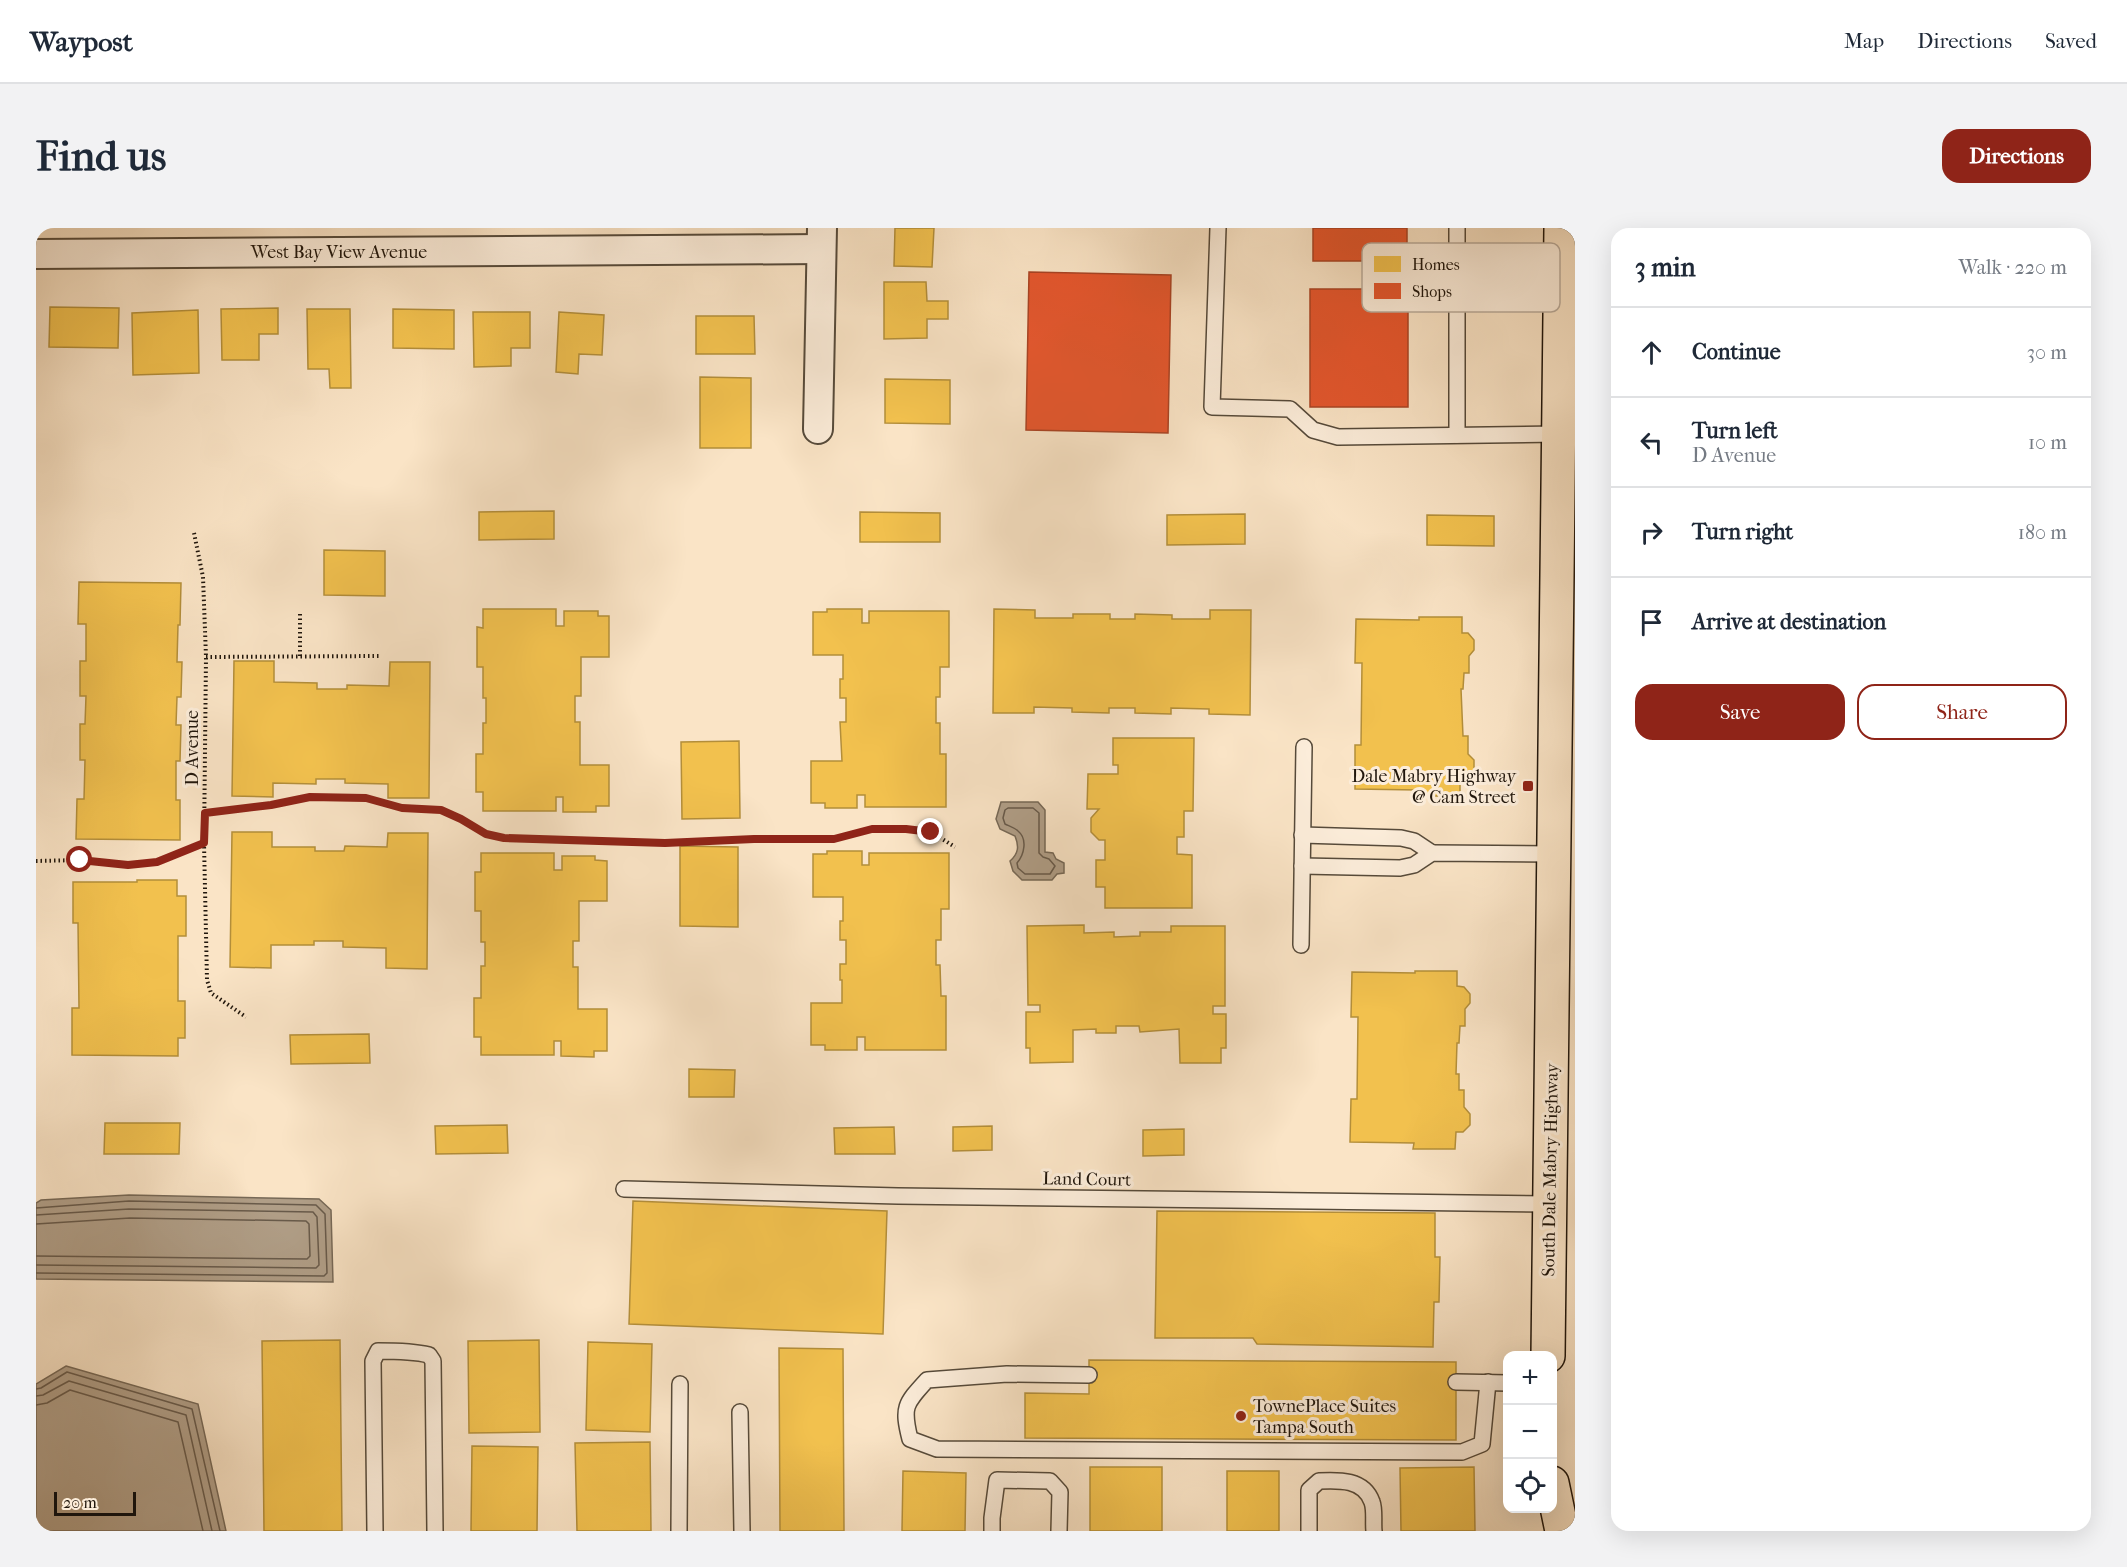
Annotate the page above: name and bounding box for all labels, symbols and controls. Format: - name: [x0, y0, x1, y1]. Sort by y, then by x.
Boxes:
- text: Waypost: [30, 25, 133, 58]
- text: Map: [1844, 29, 1884, 53]
- text: Directions: [1917, 29, 2012, 53]
- text: Saved: [2045, 29, 2097, 53]
- button: Directions: [1942, 129, 2091, 183]
- text: Find us: [36, 132, 166, 181]
- street label: West Bay View Avenue: [250, 242, 427, 263]
- legend: [1362, 243, 1560, 312]
- text: 3 min: [1635, 252, 1696, 283]
- text: Homes: [1412, 255, 1460, 274]
- text: Walk · 220 m: [1959, 256, 2067, 279]
- text: Shops: [1412, 282, 1452, 301]
- icon: ahead: [1635, 336, 1668, 369]
- text: Continue: [1692, 339, 1781, 365]
- text: 30 m: [2027, 341, 2067, 364]
- text: Turn left: [1692, 418, 1778, 444]
- icon: left: [1635, 426, 1668, 459]
- text: 10 m: [2028, 431, 2067, 454]
- text: D Avenue: [1692, 444, 1776, 467]
- icon: right: [1635, 516, 1668, 549]
- text: Turn right: [1692, 519, 1793, 545]
- text: 180 m: [2018, 521, 2067, 544]
- icon: arrive: [1635, 606, 1668, 639]
- text: Arrive at destination: [1692, 609, 1886, 635]
- button: Save: [1635, 684, 1845, 740]
- button: Share: [1857, 684, 2067, 740]
- street label: D Avenue: [182, 710, 203, 786]
- place label: Dale Mabry Highway @ Cam Street: [1351, 766, 1517, 808]
- marker: Dale Mabry Highway @ Cam Street: [1521, 779, 1535, 793]
- route end: [917, 818, 943, 844]
- route start: [66, 846, 92, 872]
- street label: South Dale Mabry Highway: [1538, 1062, 1563, 1277]
- street label: Land Court: [1042, 1168, 1132, 1191]
- map controls: [1503, 1351, 1557, 1513]
- button: +: [1503, 1351, 1557, 1405]
- place label: TownePlace Suites Tampa South: [1253, 1396, 1397, 1438]
- button: −: [1503, 1405, 1557, 1459]
- marker: TownePlace Suites Tampa South: [1234, 1409, 1248, 1423]
- button: locate: [1503, 1459, 1557, 1513]
- scale bar: [54, 1489, 136, 1516]
- text: 20 m: [63, 1493, 97, 1512]

